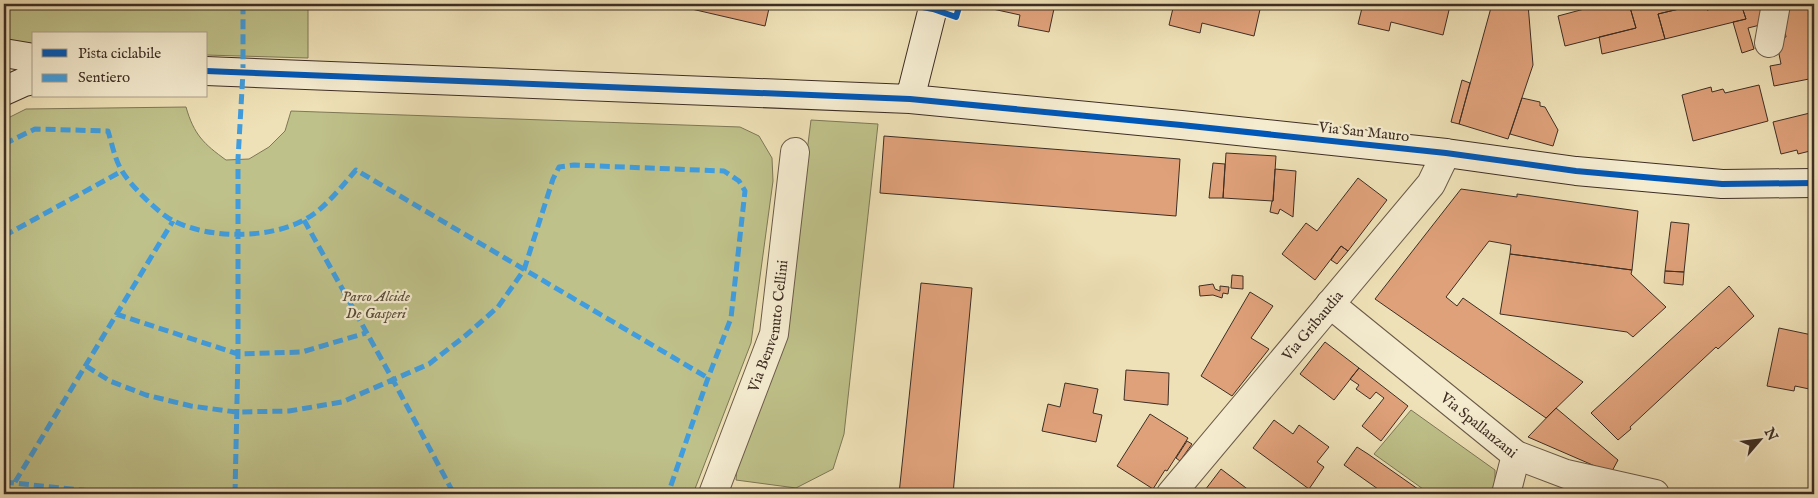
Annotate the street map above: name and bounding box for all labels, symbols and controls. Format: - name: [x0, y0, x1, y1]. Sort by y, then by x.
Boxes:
- legend: [32, 32, 208, 98]
- text: Pista ciclabile: [78, 44, 161, 63]
- text: Sentiero: [78, 68, 130, 87]
- street label: Via San Mauro: [1317, 118, 1410, 146]
- street label: Via Benvenuto Cellini: [743, 259, 792, 395]
- street label: Via Gribaudia: [1277, 286, 1348, 365]
- park label: Parco Alcide De Gasperi: [342, 287, 410, 323]
- street label: Via Spallanzani: [1436, 387, 1522, 462]
- north arrow: [1736, 416, 1786, 466]
- text: N: [1759, 424, 1781, 444]

